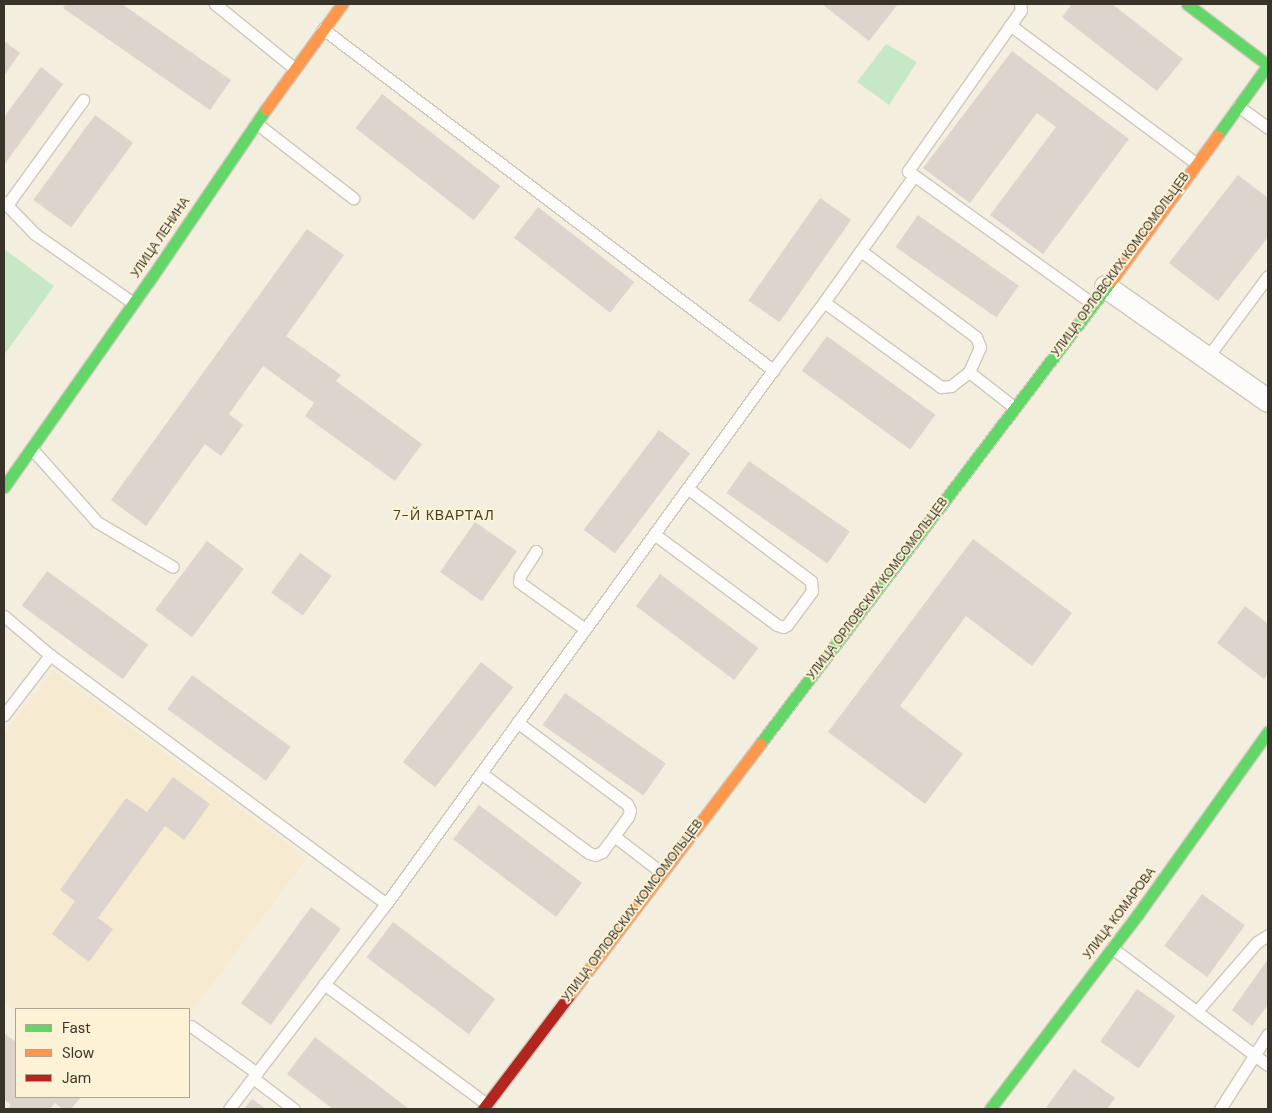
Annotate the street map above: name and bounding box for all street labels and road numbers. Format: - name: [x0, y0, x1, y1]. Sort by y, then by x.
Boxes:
- street label: УЛИЦА ОРЛОВСКИХ КОМСОМОЛЬЦЕВ: [1049, 170, 1193, 360]
- street label: УЛИЦА ЛЕНИНА: [129, 195, 193, 281]
- street label: УЛИЦА ОРЛОВСКИХ КОМСОМОЛЬЦЕВ: [805, 495, 951, 683]
- street label: УЛИЦА ОРЛОВСКИХ КОМСОМОЛЬЦЕВ: [560, 817, 706, 1005]
- street label: УЛИЦА КОМАРОВА: [1081, 865, 1159, 963]

